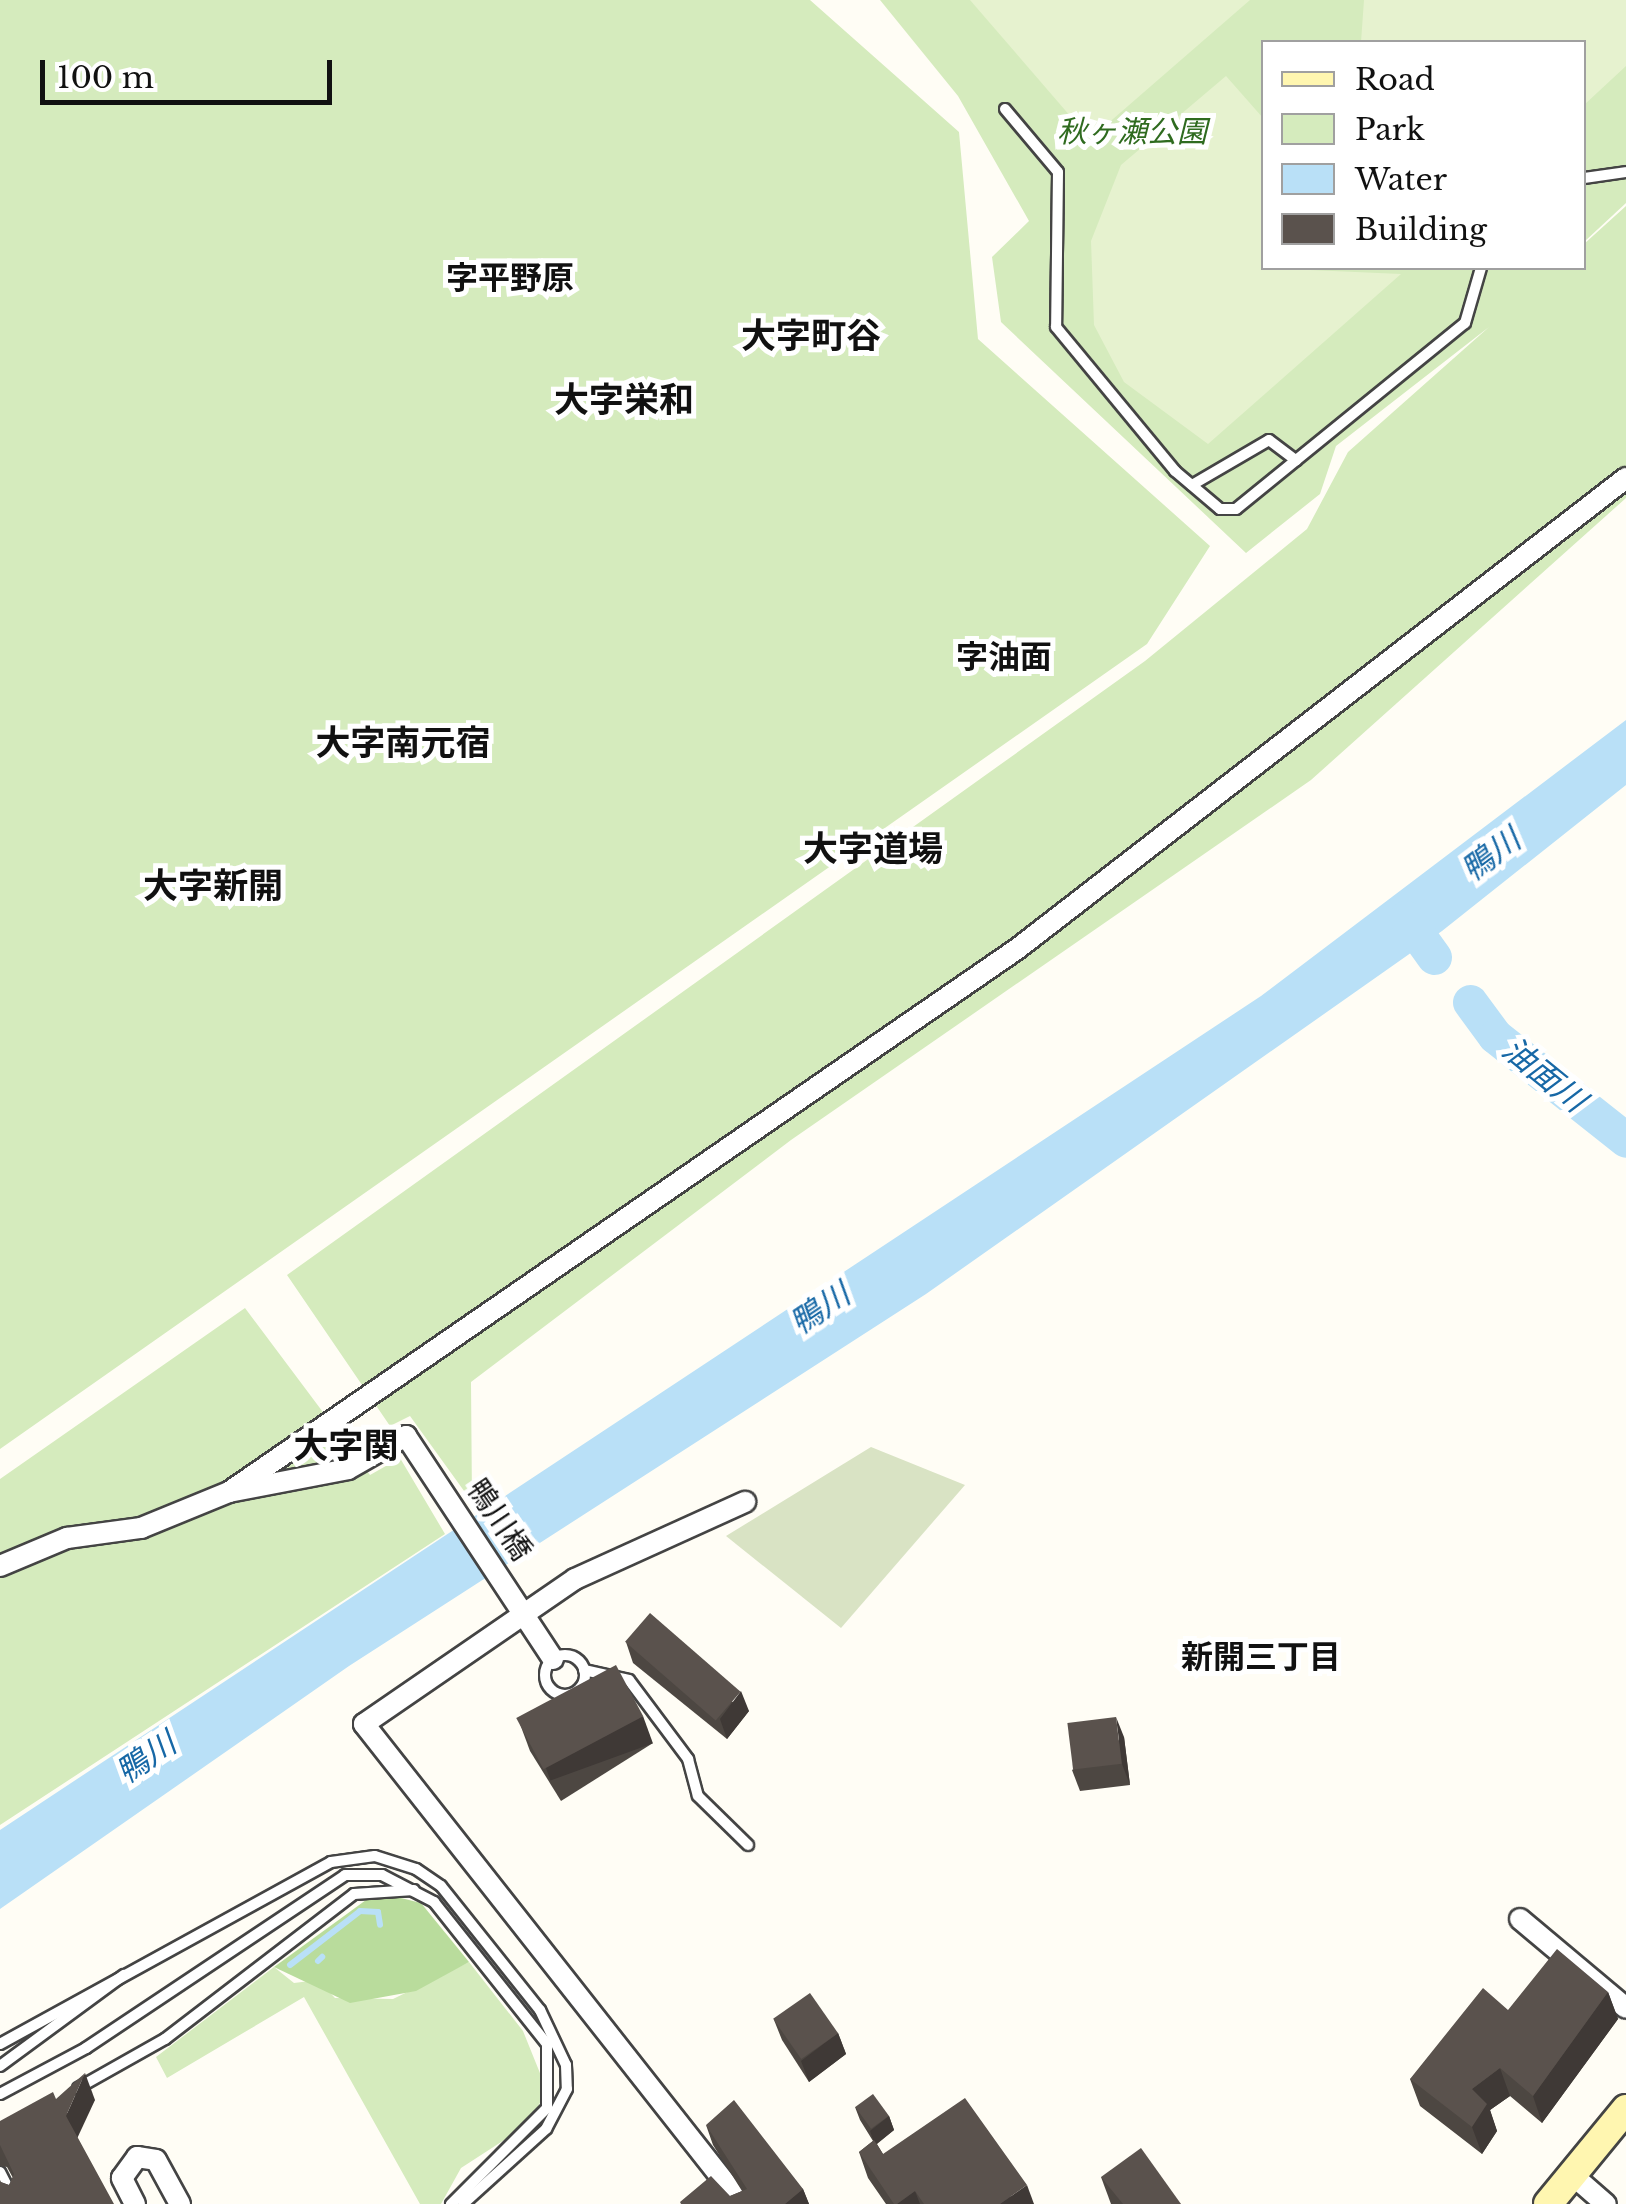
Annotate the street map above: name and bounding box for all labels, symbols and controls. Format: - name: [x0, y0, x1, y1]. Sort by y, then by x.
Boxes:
- scale bar: [45, 40, 338, 102]
- legend: [1261, 40, 1586, 270]
- text: 100 m: [57, 59, 154, 96]
- text: Road: [1355, 61, 1435, 98]
- text: Park: [1355, 111, 1425, 148]
- park label: 秋ヶ瀬公園: [1057, 114, 1207, 150]
- text: Water: [1355, 161, 1447, 198]
- text: Building: [1355, 211, 1487, 248]
- district label: 字平野原: [446, 259, 574, 297]
- district label: 大字町谷: [741, 315, 881, 357]
- district label: 大字栄和: [554, 379, 694, 421]
- district label: 字油面: [956, 638, 1052, 676]
- district label: 大字南元宿: [316, 722, 490, 764]
- water label: 鴨川: [1454, 820, 1528, 890]
- district label: 大字道場: [803, 828, 943, 870]
- district label: 大字新開: [143, 865, 283, 907]
- water label: 油面川: [1495, 1030, 1593, 1120]
- water label: 鴨川: [783, 1275, 857, 1343]
- district label: 大字関: [294, 1425, 398, 1467]
- street label: 鴨川橋: [459, 1473, 539, 1567]
- district label: 新開三丁目: [1181, 1638, 1341, 1676]
- water label: 鴨川: [109, 1724, 183, 1792]

